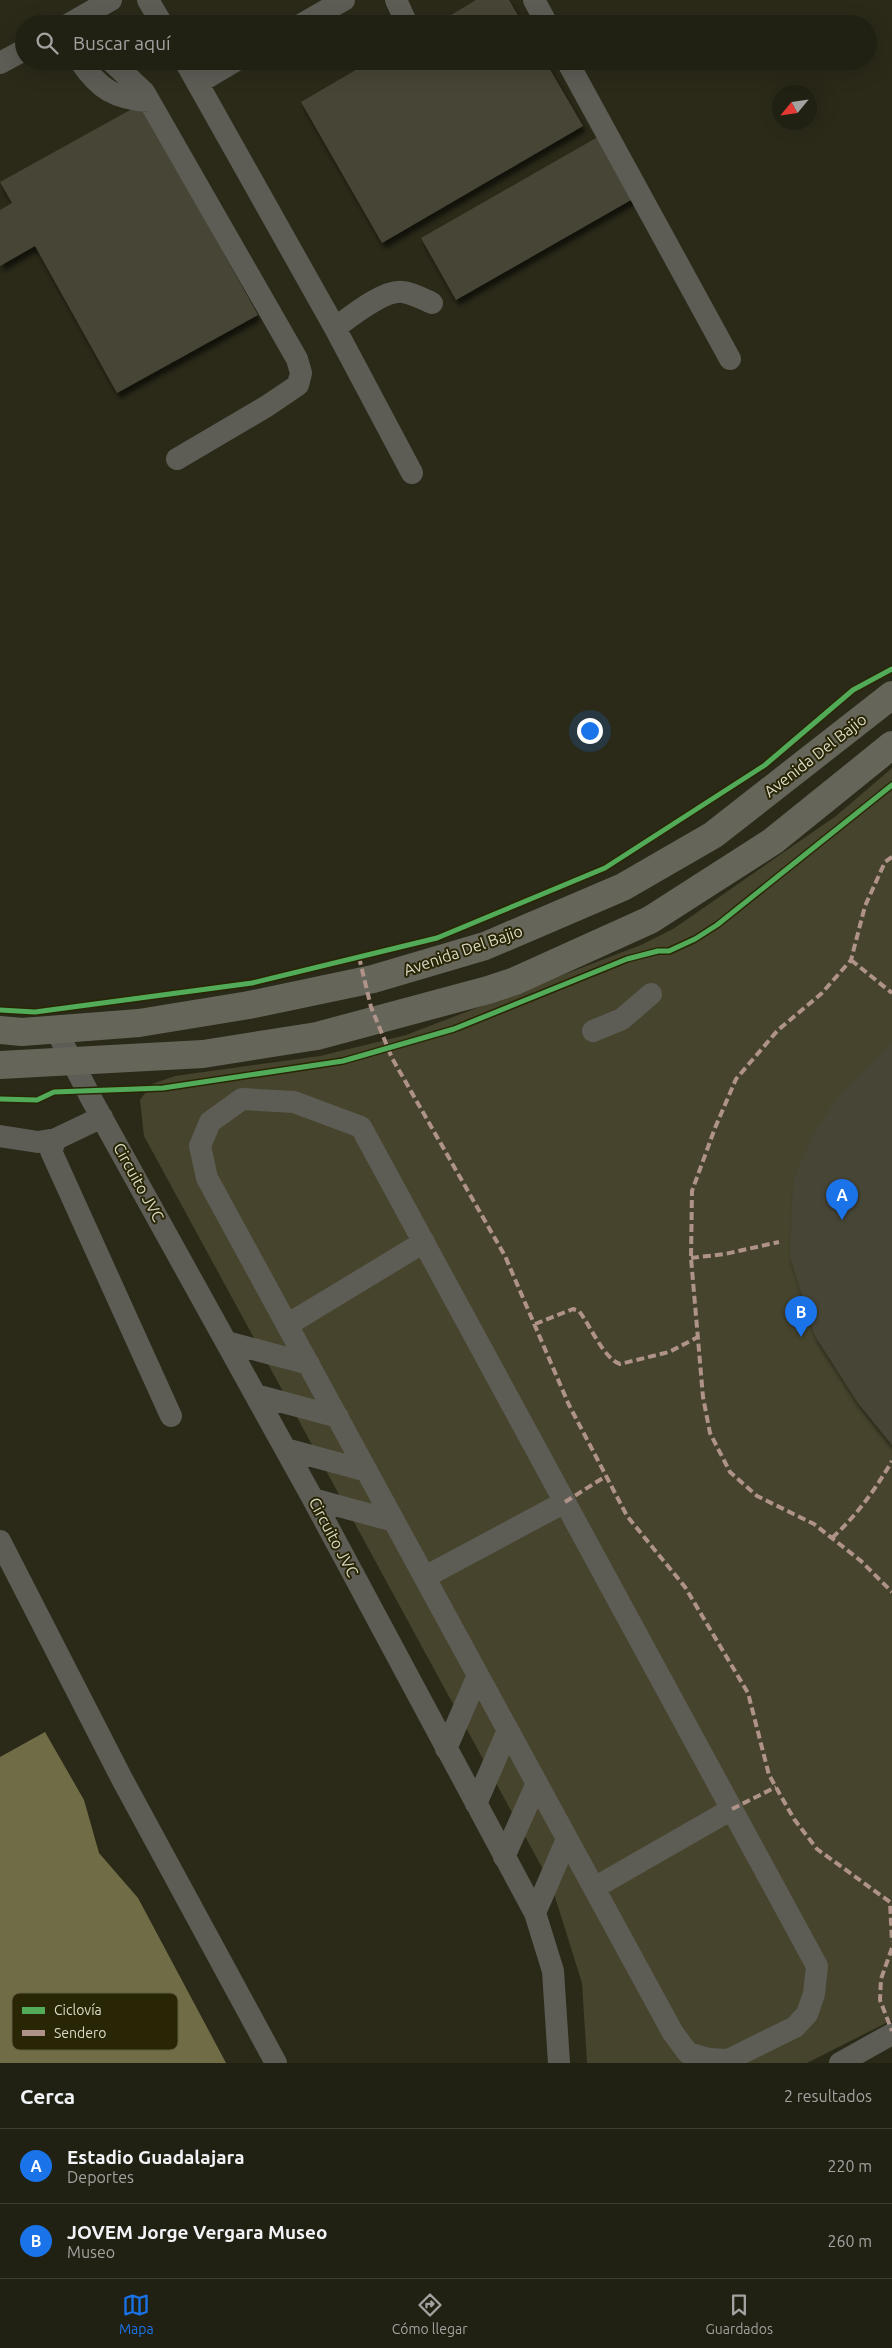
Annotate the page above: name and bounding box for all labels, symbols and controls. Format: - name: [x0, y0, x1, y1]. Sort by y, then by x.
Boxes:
- search box: [15, 15, 877, 70]
- icon: search: [33, 29, 61, 57]
- text: Buscar aquí: [73, 32, 171, 54]
- north arrow: [772, 85, 817, 130]
- street label: Avenida Del Bajio: [760, 710, 870, 800]
- your location: [577, 718, 603, 744]
- street label: Avenida Del Bajio: [401, 921, 525, 979]
- street label: Circuito JVC: [110, 1140, 168, 1225]
- pin: A: [826, 1179, 858, 1220]
- pin: B: [785, 1296, 817, 1337]
- street label: Circuito JVC: [306, 1494, 362, 1580]
- legend: [12, 1993, 178, 2050]
- text: Ciclovía: [54, 2002, 102, 2018]
- text: Sendero: [54, 2025, 106, 2041]
- text: Cerca: [20, 2084, 75, 2108]
- text: 2 resultados: [784, 2087, 872, 2105]
- text: Estadio Guadalajara: [67, 2146, 245, 2168]
- text: A: [30, 2157, 42, 2175]
- text: 220 m: [827, 2157, 872, 2175]
- text: Deportes: [67, 2168, 134, 2186]
- text: JOVEM Jorge Vergara Museo: [67, 2221, 327, 2243]
- text: B: [31, 2232, 41, 2250]
- text: 260 m: [827, 2232, 872, 2250]
- text: Museo: [67, 2243, 115, 2261]
- tab: Mapa: [119, 2291, 154, 2337]
- tab: Cómo llegar: [392, 2291, 467, 2337]
- tab: Guardados: [705, 2291, 773, 2337]

